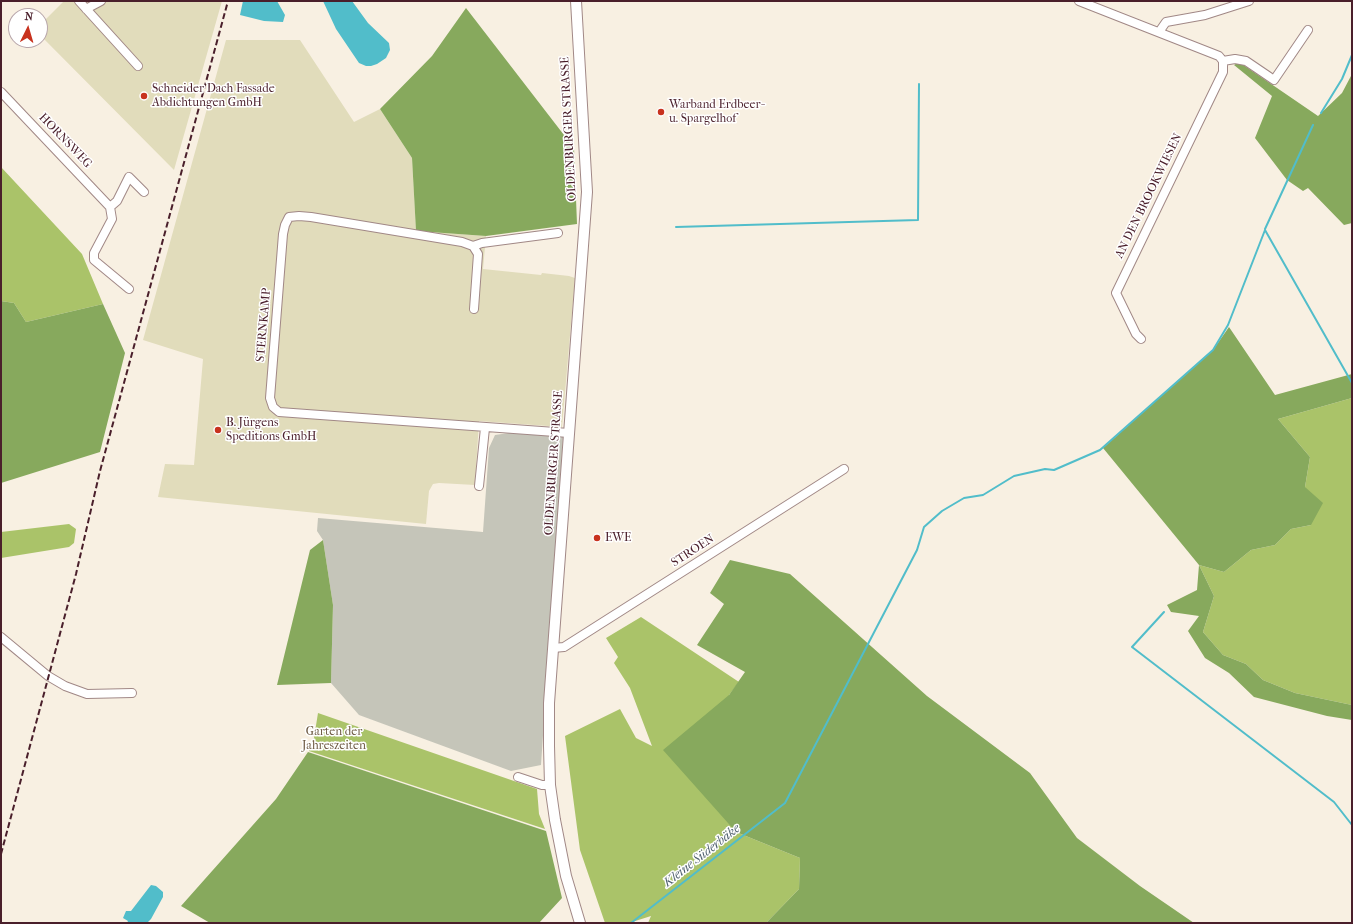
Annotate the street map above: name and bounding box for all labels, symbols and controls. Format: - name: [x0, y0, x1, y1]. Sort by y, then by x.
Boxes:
- north arrow: [8, 8, 48, 48]
- text: N: [24, 10, 34, 23]
- street label: OLDENBURGER STRASSE: [558, 56, 580, 202]
- place label: Schneider Dach Fassade Abdichtungen GmbH: [152, 82, 275, 110]
- marker: Schneider Dach Fassade Abdichtungen GmbH: [139, 91, 149, 101]
- place label: Warband Erdbeer- u. Spargelhof: [669, 98, 764, 126]
- marker: Warband Erdbeer- u. Spargelhof: [656, 107, 666, 117]
- street label: HORNSWEG: [35, 111, 95, 171]
- street label: AN DEN BROOKWIESEN: [1112, 131, 1186, 261]
- street label: STERNKAMP: [254, 287, 274, 363]
- street label: OLDENBURGER STRASSE: [542, 390, 566, 536]
- place label: B. Jürgens Speditions GmbH: [226, 416, 316, 444]
- marker: B. Jürgens Speditions GmbH: [213, 425, 223, 435]
- place label: EWE: [605, 531, 631, 545]
- street label: STROEN: [669, 532, 717, 570]
- marker: EWE: [592, 533, 602, 543]
- park label: Garten der Jahreszeiten: [302, 725, 366, 753]
- water label: Kleine Süderbäke: [661, 821, 743, 891]

